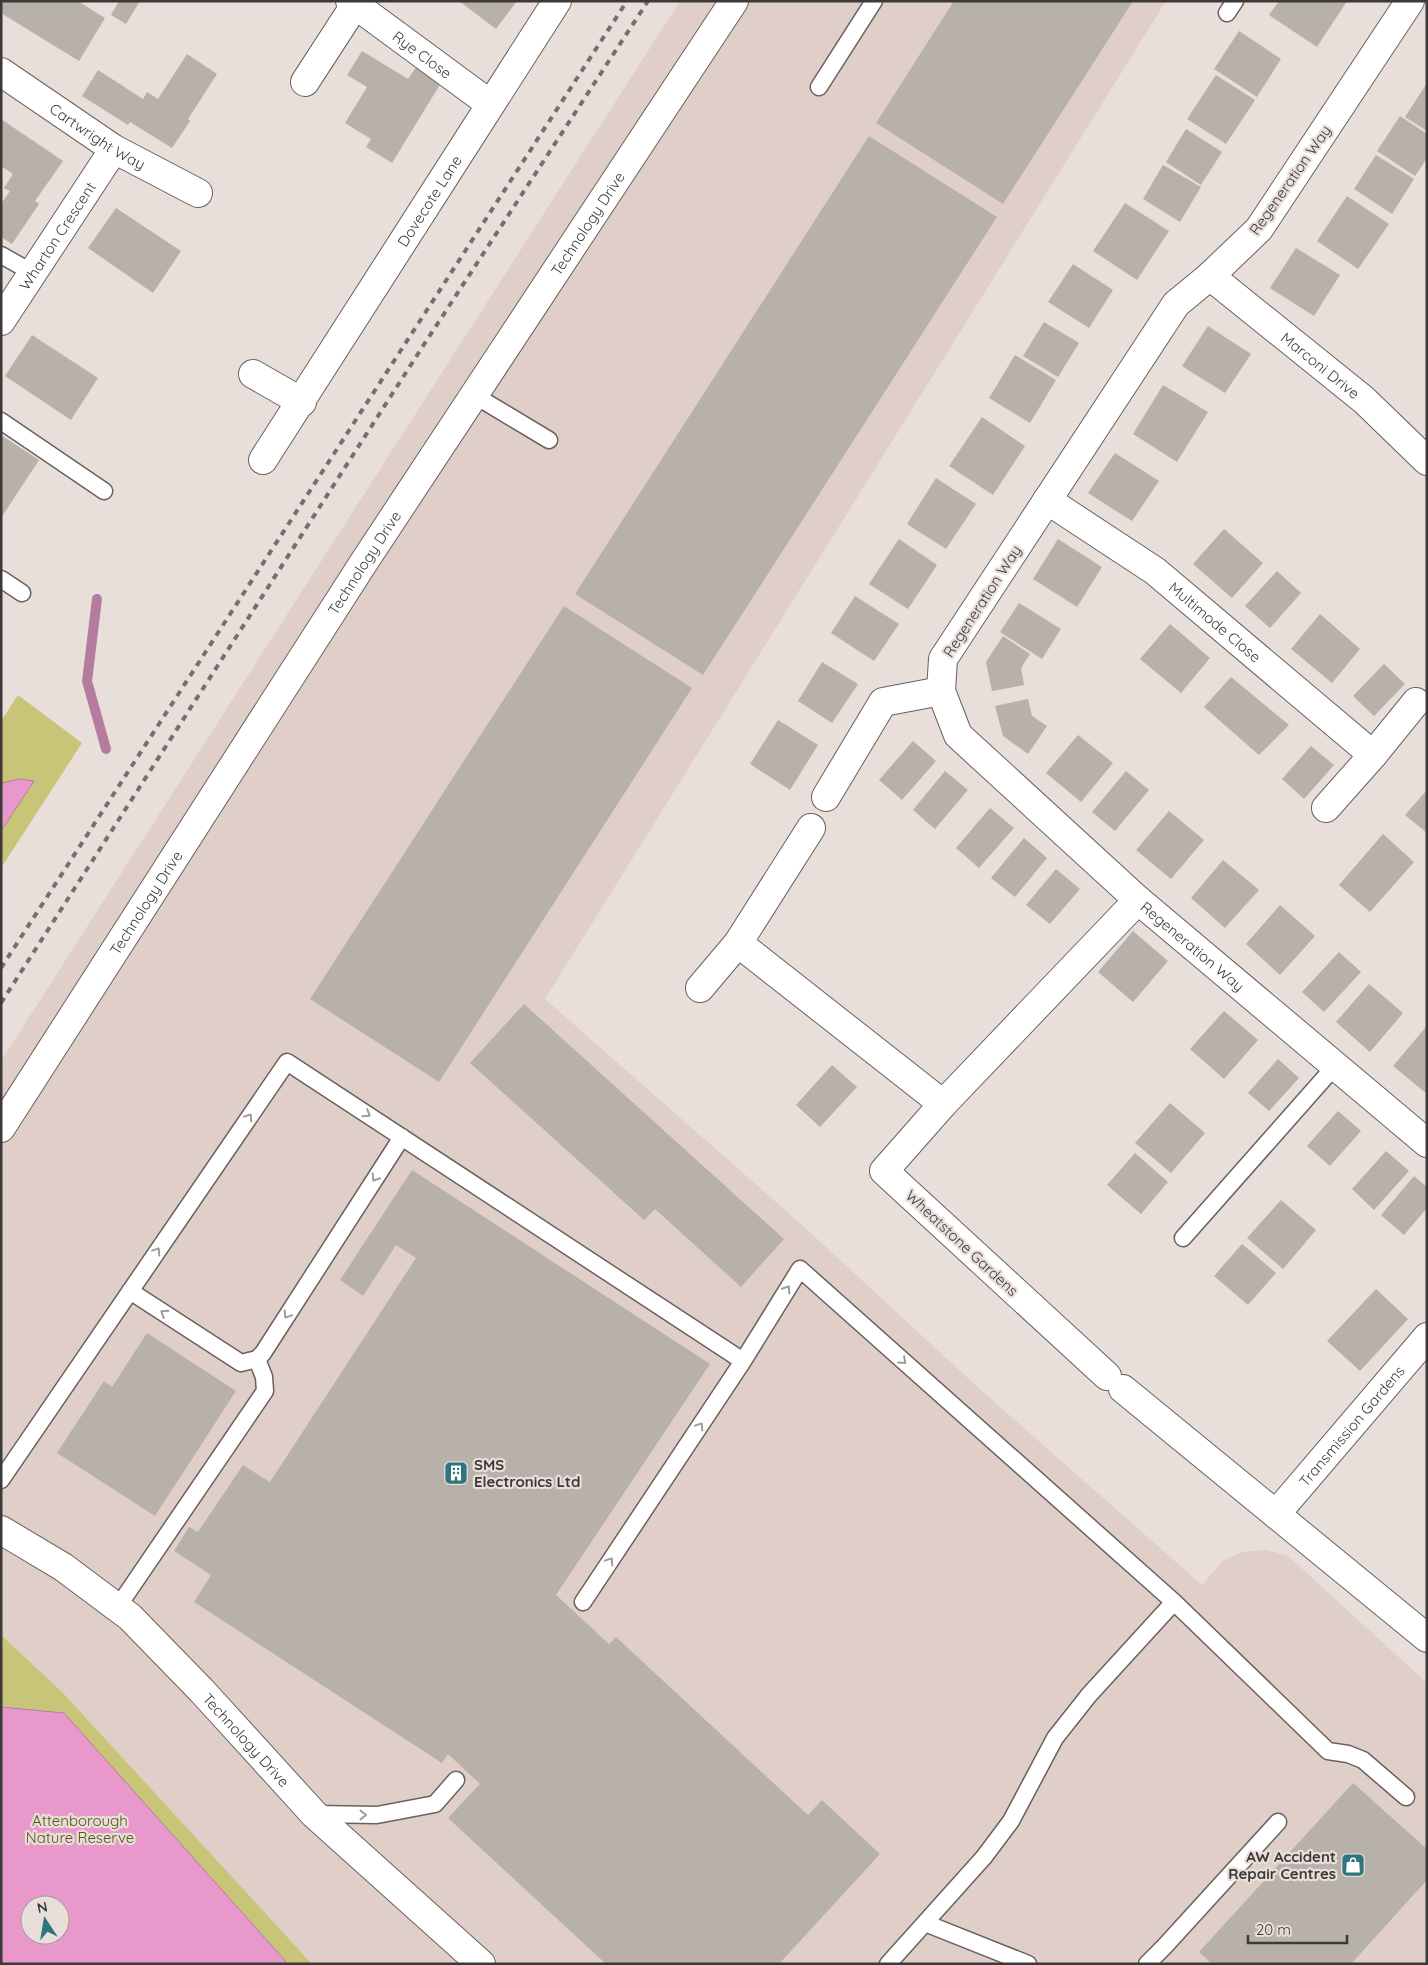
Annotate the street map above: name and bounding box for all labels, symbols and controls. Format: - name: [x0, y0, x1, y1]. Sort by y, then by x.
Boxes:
- street label: Rye Close: [389, 26, 456, 82]
- street label: Cartwright Way: [46, 99, 149, 173]
- street label: Regeneration Way: [1245, 121, 1335, 239]
- street label: Dovecote Lane: [393, 151, 465, 250]
- street label: Technology Drive: [546, 168, 628, 279]
- street label: Wharton Crescent: [15, 178, 99, 293]
- street label: Marconi Drive: [1277, 328, 1364, 403]
- street label: Technology Drive: [323, 507, 405, 618]
- street label: Regeneration Way: [939, 541, 1025, 661]
- street label: Multimode Close: [1165, 578, 1265, 666]
- street label: Technology Drive: [105, 847, 186, 958]
- street label: Regeneration Way: [1137, 897, 1249, 995]
- one-way arrow: [361, 1108, 370, 1117]
- one-way arrow: [243, 1113, 252, 1123]
- one-way arrow: [372, 1173, 381, 1182]
- street label: Wheatstone Gardens: [902, 1186, 1022, 1300]
- one-way arrow: [151, 1247, 160, 1257]
- one-way arrow: [781, 1285, 791, 1294]
- one-way arrow: [284, 1309, 293, 1318]
- one-way arrow: [160, 1310, 169, 1319]
- one-way arrow: [898, 1355, 907, 1364]
- street label: Transmission Gardens: [1294, 1361, 1408, 1490]
- one-way arrow: [694, 1422, 703, 1431]
- place label: SMS Electronics Ltd: [474, 1455, 580, 1491]
- building icon: SMS Electronics Ltd: [443, 1460, 469, 1486]
- one-way arrow: [604, 1557, 613, 1567]
- street label: Technology Drive: [199, 1689, 294, 1791]
- one-way arrow: [360, 1810, 367, 1820]
- park label: Attenborough Nature Reserve: [26, 1811, 134, 1847]
- place label: AW Accident Repair Centres: [1228, 1847, 1336, 1883]
- shop icon: AW Accident Repair Centres: [1340, 1852, 1366, 1878]
- north arrow: [20, 1895, 70, 1945]
- text: N: [35, 1897, 49, 1917]
- scale bar: [1248, 1912, 1347, 1944]
- text: 20 m: [1256, 1920, 1291, 1939]

